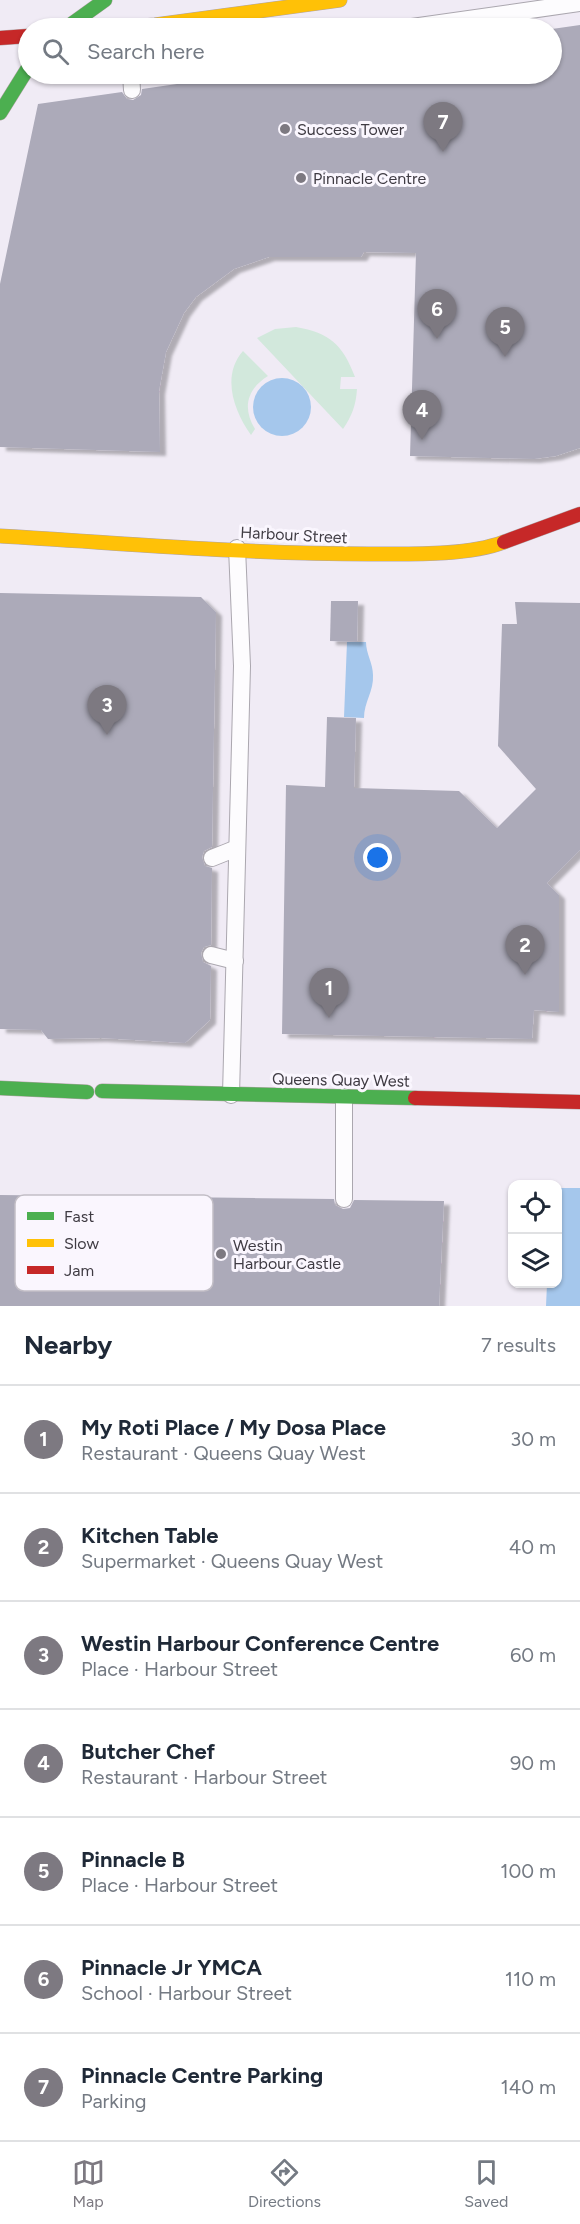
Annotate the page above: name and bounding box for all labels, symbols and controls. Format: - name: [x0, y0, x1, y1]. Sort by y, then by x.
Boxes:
- search box: [18, 18, 562, 84]
- icon: search: [39, 35, 72, 68]
- text: Search here: [87, 38, 205, 65]
- pin: 7: [424, 102, 462, 152]
- place label: Success Tower: [297, 120, 405, 139]
- marker: Success Tower: [278, 122, 292, 136]
- place label: Pinnacle Centre: [313, 169, 427, 188]
- marker: Pinnacle Centre: [294, 171, 308, 185]
- pin: 6: [418, 290, 456, 339]
- pin: 5: [486, 308, 524, 357]
- pin: 4: [402, 390, 442, 440]
- street label: Harbour Street: [240, 523, 348, 547]
- pin: 3: [88, 686, 126, 735]
- your location: [363, 843, 392, 872]
- pin: 2: [506, 926, 544, 975]
- pin: 1: [310, 968, 348, 1018]
- street label: Queens Quay West: [272, 1069, 410, 1091]
- map controls: [508, 1180, 562, 1288]
- button: locate: [508, 1180, 562, 1234]
- legend: [15, 1195, 213, 1291]
- text: Fast: [64, 1207, 94, 1226]
- text: Slow: [64, 1234, 99, 1253]
- button: layers: [508, 1234, 562, 1288]
- place label: Westin Harbour Castle: [233, 1236, 341, 1273]
- marker: Westin Harbour Castle: [214, 1247, 228, 1261]
- text: Jam: [64, 1261, 94, 1280]
- text: Nearby: [24, 1329, 112, 1361]
- text: 7 results: [481, 1333, 556, 1357]
- text: My Roti Place / My Dosa Place: [81, 1414, 386, 1441]
- text: 1: [39, 1427, 48, 1451]
- text: 30 m: [510, 1427, 556, 1451]
- text: Restaurant · Queens Quay West: [81, 1441, 366, 1465]
- text: Kitchen Table: [81, 1522, 218, 1549]
- text: 2: [38, 1535, 49, 1559]
- text: 40 m: [509, 1535, 556, 1559]
- text: Supermarket · Queens Quay West: [81, 1549, 383, 1573]
- text: Westin Harbour Conference Centre: [81, 1630, 439, 1657]
- text: 3: [38, 1643, 49, 1667]
- text: 60 m: [510, 1643, 556, 1667]
- text: Place · Harbour Street: [81, 1657, 278, 1681]
- text: Butcher Chef: [81, 1738, 215, 1765]
- text: 4: [37, 1751, 50, 1775]
- text: 90 m: [510, 1751, 556, 1775]
- text: Restaurant · Harbour Street: [81, 1765, 327, 1789]
- text: Pinnacle B: [81, 1846, 185, 1873]
- text: 5: [38, 1859, 49, 1883]
- text: 100 m: [500, 1859, 556, 1883]
- text: Place · Harbour Street: [81, 1873, 278, 1897]
- text: Pinnacle Jr YMCA: [81, 1954, 262, 1981]
- text: 6: [38, 1967, 49, 1991]
- text: 110 m: [505, 1967, 556, 1991]
- text: School · Harbour Street: [81, 1981, 292, 2005]
- text: Pinnacle Centre Parking: [81, 2062, 323, 2089]
- text: 7: [38, 2075, 49, 2099]
- text: 140 m: [501, 2075, 556, 2099]
- text: Parking: [81, 2089, 147, 2113]
- tab: Map: [72, 2156, 105, 2211]
- tab: Directions: [248, 2156, 321, 2211]
- tab: Saved: [464, 2156, 508, 2211]

